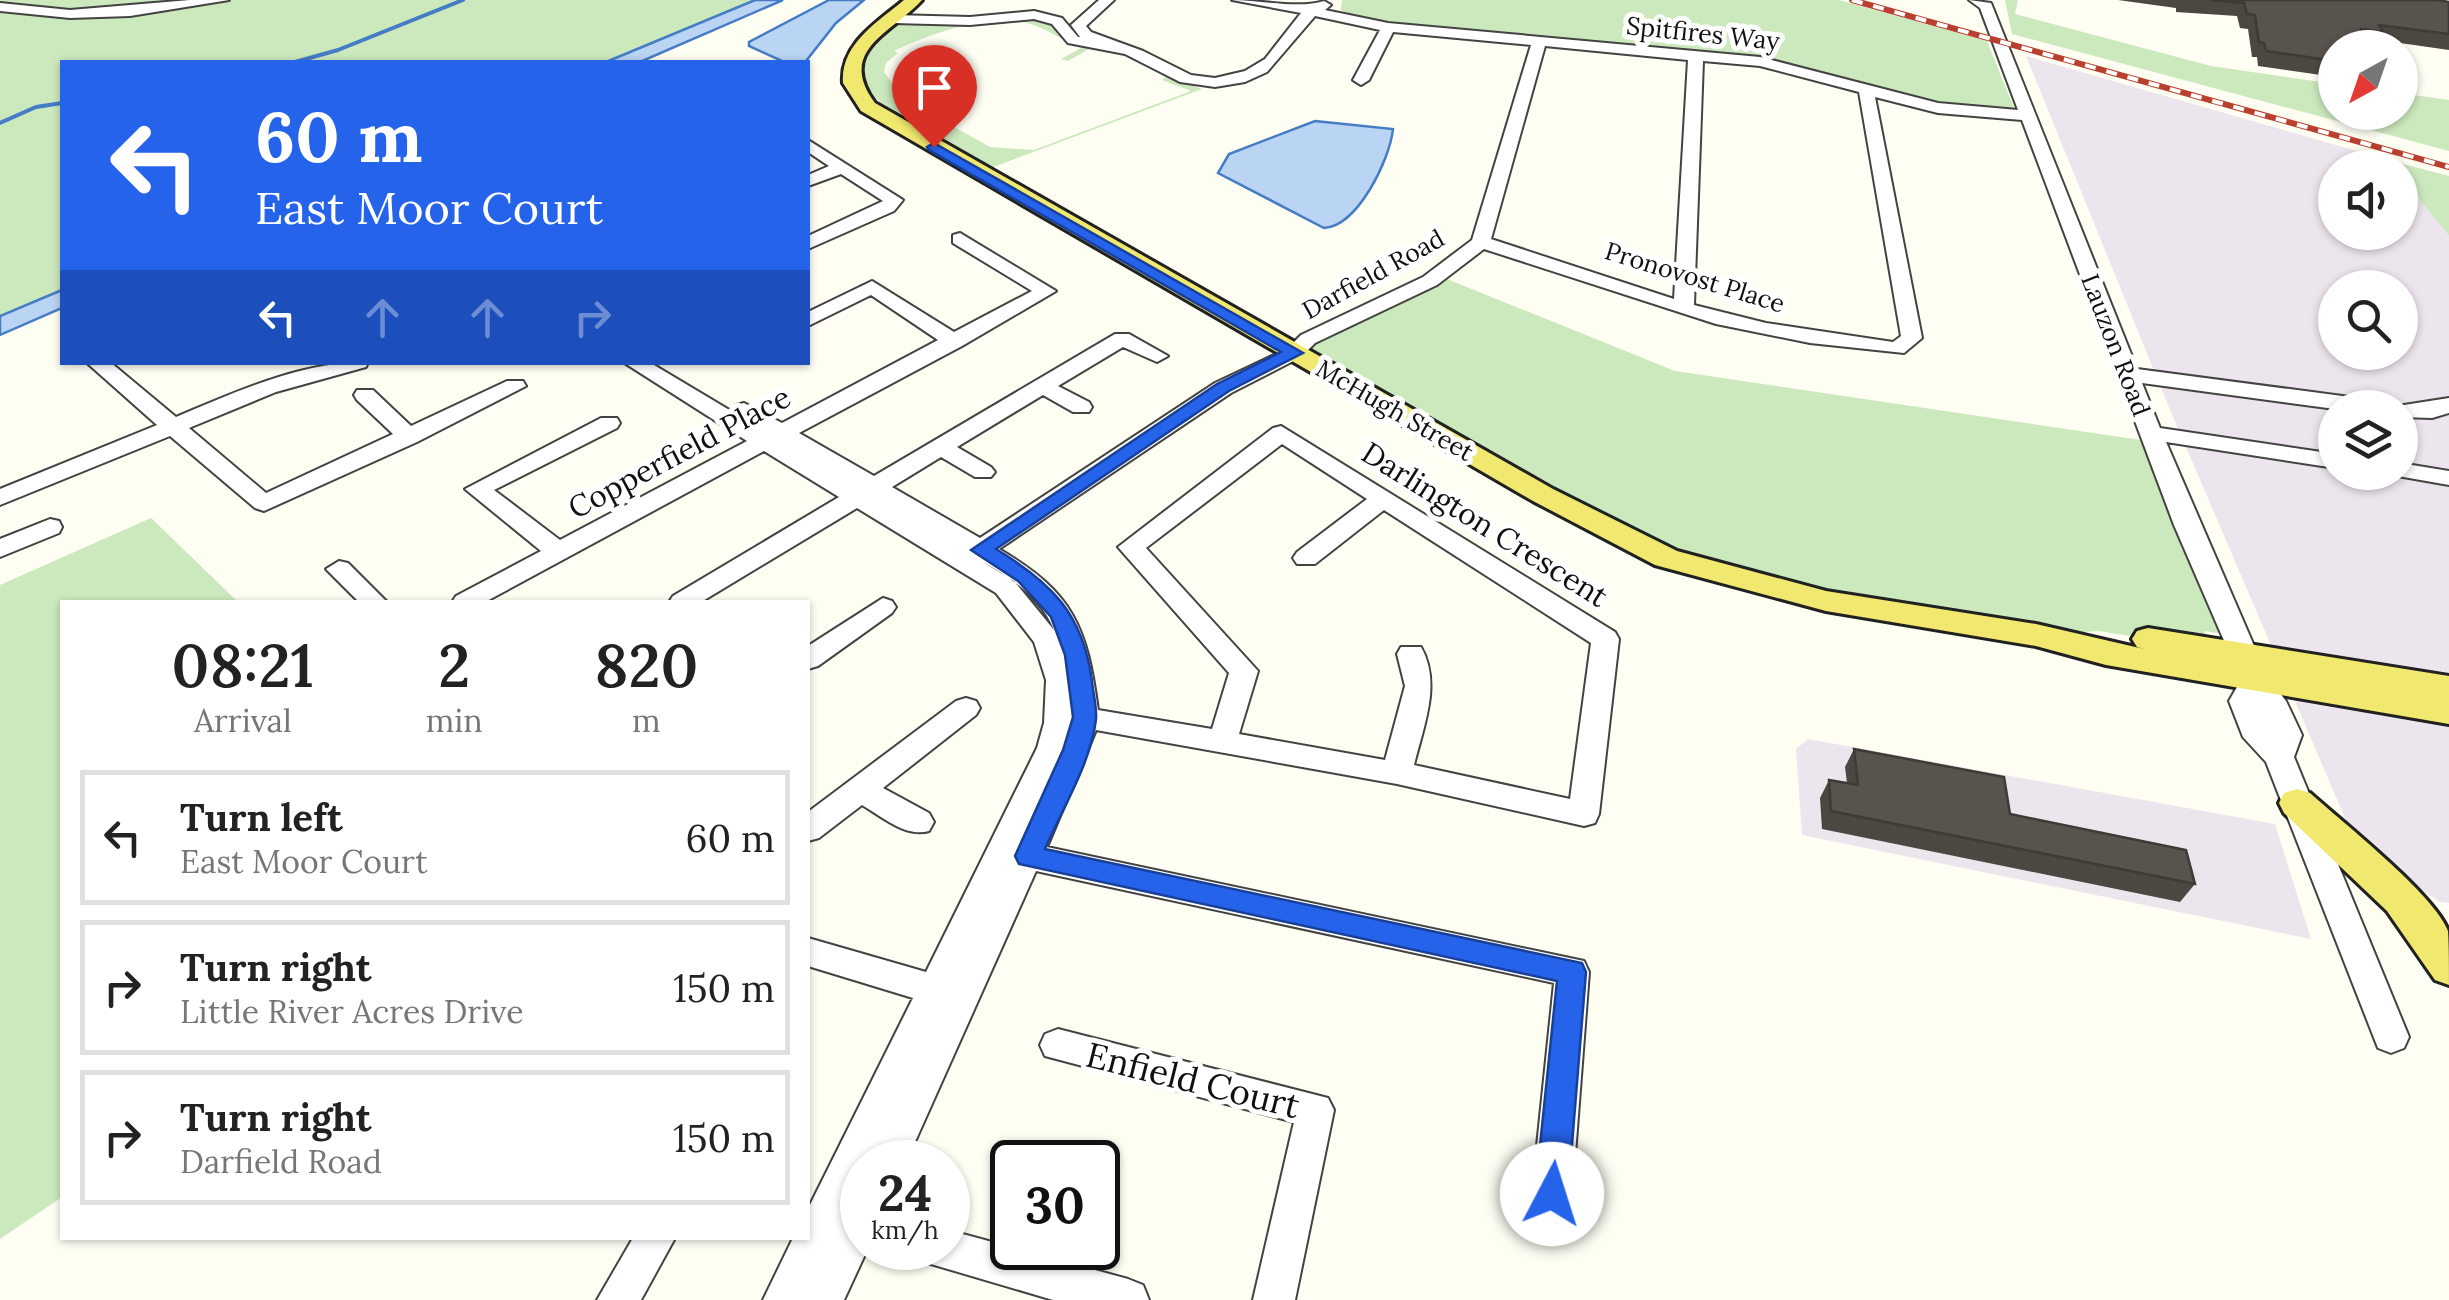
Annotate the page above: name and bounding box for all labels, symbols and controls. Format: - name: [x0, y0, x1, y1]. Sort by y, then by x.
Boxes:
- street label: Spitfires Way: [1625, 9, 1782, 57]
- north arrow: [2318, 30, 2418, 130]
- map controls: [2318, 30, 2418, 490]
- pin: [892, 45, 977, 148]
- icon: arrive: [907, 60, 962, 115]
- text: 60 m: [255, 92, 423, 181]
- icon: left: [90, 100, 220, 230]
- button: sound: [2318, 150, 2418, 250]
- text: East Moor Court: [255, 179, 603, 236]
- street label: Darfield Road: [1296, 222, 1450, 326]
- street label: Pronovost Place: [1601, 234, 1789, 320]
- street label: Lauzon Road: [2074, 269, 2158, 421]
- button: search: [2318, 270, 2418, 370]
- icon: left: [250, 290, 305, 345]
- icon: ahead: [355, 290, 410, 345]
- icon: ahead: [460, 290, 515, 345]
- icon: right: [565, 290, 620, 345]
- street label: McHugh Street: [1311, 352, 1480, 468]
- street label: Copperfield Place: [561, 377, 797, 527]
- button: layers: [2318, 390, 2418, 490]
- street label: Darlington Crescent: [1355, 433, 1615, 616]
- text: 08:21: [172, 627, 314, 703]
- text: 2: [438, 627, 470, 703]
- text: 820: [594, 627, 698, 703]
- text: Arrival: [194, 700, 292, 741]
- text: min: [426, 700, 483, 741]
- text: m: [632, 700, 661, 741]
- text: Turn left: [180, 793, 343, 841]
- icon: left: [95, 810, 150, 865]
- text: 60 m: [685, 814, 775, 862]
- text: East Moor Court: [180, 841, 428, 882]
- text: Turn right: [180, 943, 371, 991]
- icon: right: [95, 960, 150, 1015]
- text: 150 m: [673, 964, 775, 1012]
- text: Little River Acres Drive: [180, 991, 524, 1032]
- street label: Enfield Court: [1082, 1032, 1305, 1128]
- text: Turn right: [180, 1093, 371, 1141]
- icon: right: [95, 1110, 150, 1165]
- text: 150 m: [673, 1114, 775, 1162]
- speed limit sign: 30: [990, 1140, 1120, 1270]
- text: Darfield Road: [180, 1141, 382, 1182]
- position arrow: [1500, 1142, 1604, 1246]
- text: 24: [878, 1161, 932, 1225]
- text: km/h: [871, 1214, 939, 1246]

